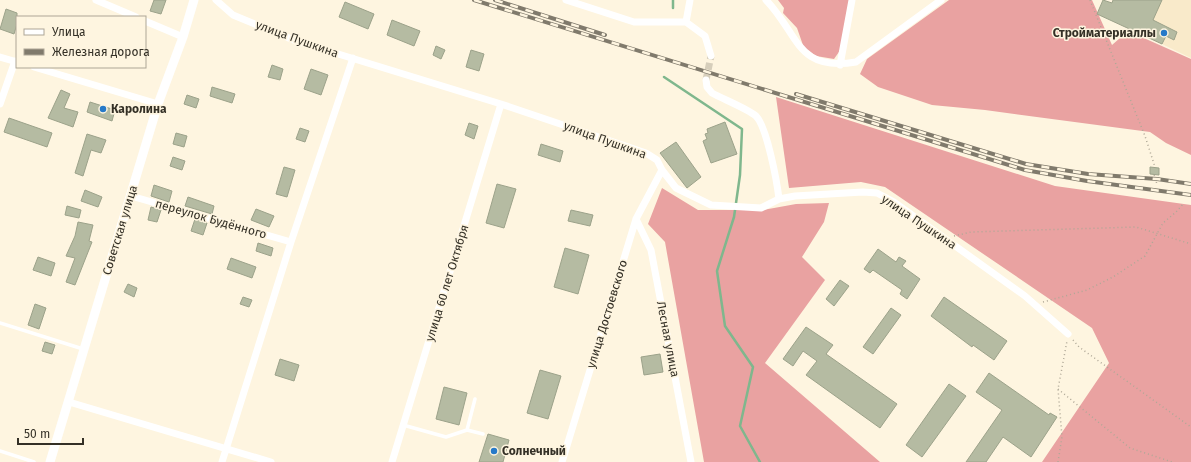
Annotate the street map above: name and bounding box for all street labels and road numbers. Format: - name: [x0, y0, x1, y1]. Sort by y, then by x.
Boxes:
- street label: улица Пушкина: [254, 18, 340, 60]
- street label: улица Пушкина: [562, 119, 648, 161]
- street label: Советская улица: [100, 183, 140, 277]
- street label: улица Пушкина: [879, 192, 959, 252]
- street label: переулок Будённого: [154, 196, 268, 242]
- street label: улица 60 лет Октября: [423, 223, 471, 343]
- street label: улица Достоевского: [584, 258, 630, 370]
- street label: Лесная улица: [654, 300, 682, 378]

